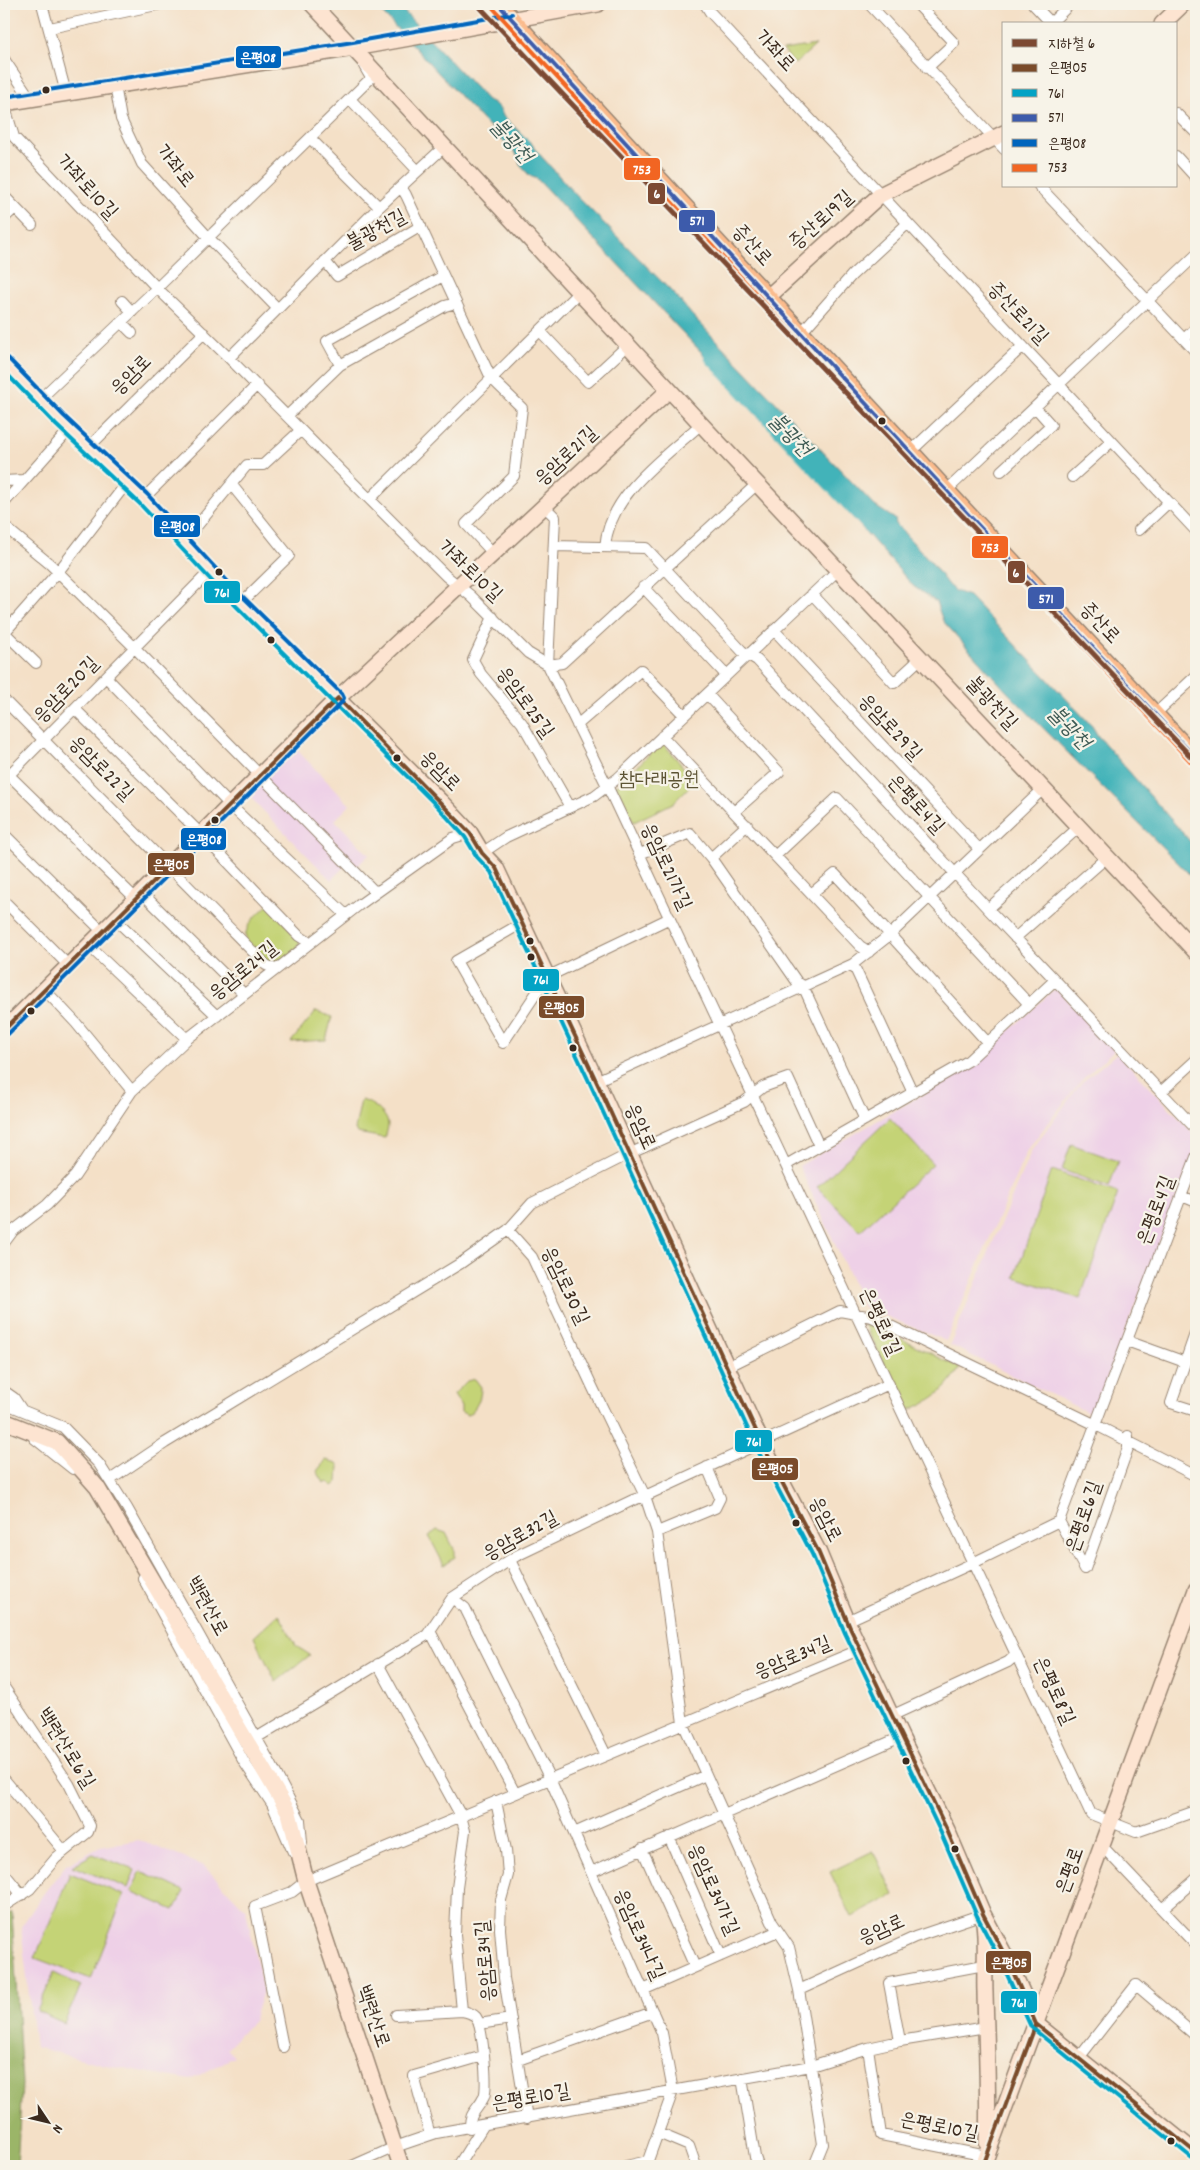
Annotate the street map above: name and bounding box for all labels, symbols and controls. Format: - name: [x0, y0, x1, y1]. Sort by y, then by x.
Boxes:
- legend: [1002, 22, 1178, 188]
- street label: 가좌로: [747, 25, 801, 79]
- text: 지하철 6: [1048, 34, 1095, 56]
- line badge: 은평08: [235, 45, 282, 69]
- text: 은평08: [240, 49, 276, 69]
- text: 은평05: [1048, 58, 1087, 80]
- text: 761: [1048, 84, 1064, 106]
- unlabelled marker: [41, 85, 51, 95]
- text: 571: [1048, 108, 1064, 130]
- water label: 불광천: [482, 113, 540, 172]
- text: 은평08: [1048, 134, 1086, 156]
- street label: 가좌로: [148, 139, 200, 195]
- street label: 가좌로10길: [49, 149, 123, 227]
- line badge: 753: [623, 157, 661, 181]
- text: 753: [1048, 158, 1067, 180]
- text: 753: [633, 161, 651, 181]
- line badge: 6: [647, 182, 666, 205]
- text: 6: [654, 185, 661, 205]
- street label: 증산로19길: [784, 185, 860, 257]
- street label: 불광천길: [342, 204, 412, 258]
- line badge: 571: [678, 209, 716, 233]
- text: 571: [690, 212, 704, 232]
- street label: 증산로: [724, 219, 778, 273]
- street label: 증산로21길: [980, 276, 1054, 352]
- street label: 응암로: [105, 349, 159, 403]
- water label: 불광천: [761, 407, 819, 466]
- unlabelled marker: [877, 416, 887, 426]
- street label: 응암로21길: [529, 420, 605, 494]
- line badge: 은평08: [153, 514, 201, 538]
- text: 은평08: [159, 518, 195, 538]
- street label: 가좌로10길: [430, 535, 508, 609]
- line badge: 753: [971, 535, 1009, 559]
- text: 753: [981, 539, 999, 559]
- line badge: 6: [1007, 560, 1026, 584]
- text: 6: [1013, 564, 1020, 584]
- unlabelled marker: [214, 567, 224, 577]
- line badge: 761: [203, 580, 241, 604]
- text: 761: [214, 584, 230, 604]
- line badge: 571: [1027, 586, 1065, 610]
- text: 571: [1039, 590, 1053, 610]
- street label: 증산로: [1072, 597, 1126, 651]
- unlabelled marker: [266, 635, 276, 645]
- street label: 응암로20길: [28, 651, 106, 731]
- street label: 응암로25길: [488, 661, 560, 745]
- street label: 불광천길: [959, 671, 1023, 737]
- street label: 응암로29길: [851, 688, 927, 768]
- water label: 불광천: [1040, 700, 1098, 759]
- street label: 응암로22길: [61, 730, 139, 808]
- street label: 응암로: [412, 745, 466, 799]
- unlabelled marker: [392, 753, 402, 763]
- park label: 참다래공원: [619, 767, 699, 795]
- street label: 은평로4길: [880, 769, 950, 841]
- unlabelled marker: [210, 815, 220, 825]
- street label: 응암로21가길: [633, 819, 697, 915]
- line badge: 은평08: [180, 827, 227, 851]
- text: 은평08: [186, 831, 222, 851]
- line badge: 은평05: [147, 852, 195, 876]
- text: 은평05: [153, 856, 190, 876]
- street label: 응암로24길: [204, 935, 284, 1009]
- unlabelled marker: [525, 936, 535, 946]
- unlabelled marker: [526, 952, 536, 962]
- line badge: 761: [522, 968, 560, 992]
- text: 761: [533, 971, 549, 991]
- line badge: 은평05: [538, 995, 585, 1019]
- text: 은평05: [543, 999, 580, 1019]
- unlabelled marker: [26, 1006, 36, 1016]
- unlabelled marker: [568, 1043, 578, 1053]
- street label: 응암로: [616, 1099, 662, 1155]
- street label: 은평로4길: [1131, 1172, 1183, 1250]
- street label: 응암로30길: [533, 1242, 595, 1330]
- street label: 은평로8길: [851, 1283, 907, 1361]
- line badge: 761: [734, 1429, 773, 1453]
- text: 761: [746, 1433, 762, 1453]
- line badge: 은평05: [751, 1457, 799, 1481]
- text: 은평05: [757, 1460, 794, 1480]
- street label: 은평로6길: [1060, 1477, 1110, 1557]
- street label: 응암로: [801, 1492, 847, 1548]
- street label: 응암로32길: [478, 1505, 564, 1569]
- unlabelled marker: [791, 1518, 801, 1528]
- street label: 백련산로: [178, 1572, 234, 1642]
- street label: 응암로34길: [750, 1630, 836, 1688]
- street label: 은평로8길: [1025, 1652, 1081, 1730]
- street label: 백련산로6길: [29, 1703, 101, 1795]
- unlabelled marker: [901, 1756, 911, 1766]
- street label: 응암로34가길: [679, 1840, 745, 1940]
- unlabelled marker: [950, 1844, 960, 1854]
- street label: 은평로: [1050, 1844, 1092, 1898]
- street label: 응암로34나길: [605, 1885, 671, 1985]
- street label: 응암로: [854, 1908, 910, 1954]
- street label: 응암로34길: [469, 1919, 505, 2003]
- line badge: 은평05: [985, 1950, 1032, 1974]
- text: 은평05: [991, 1954, 1028, 1974]
- street label: 백련산로: [348, 1982, 396, 2052]
- line badge: 761: [1000, 1990, 1038, 2014]
- text: 761: [1011, 1994, 1027, 2014]
- street label: 은평로10길: [489, 2078, 573, 2120]
- north arrow: [22, 2098, 72, 2148]
- street label: 은평로10길: [897, 2107, 981, 2149]
- text: N: [47, 2120, 67, 2137]
- unlabelled marker: [1166, 2136, 1176, 2146]

